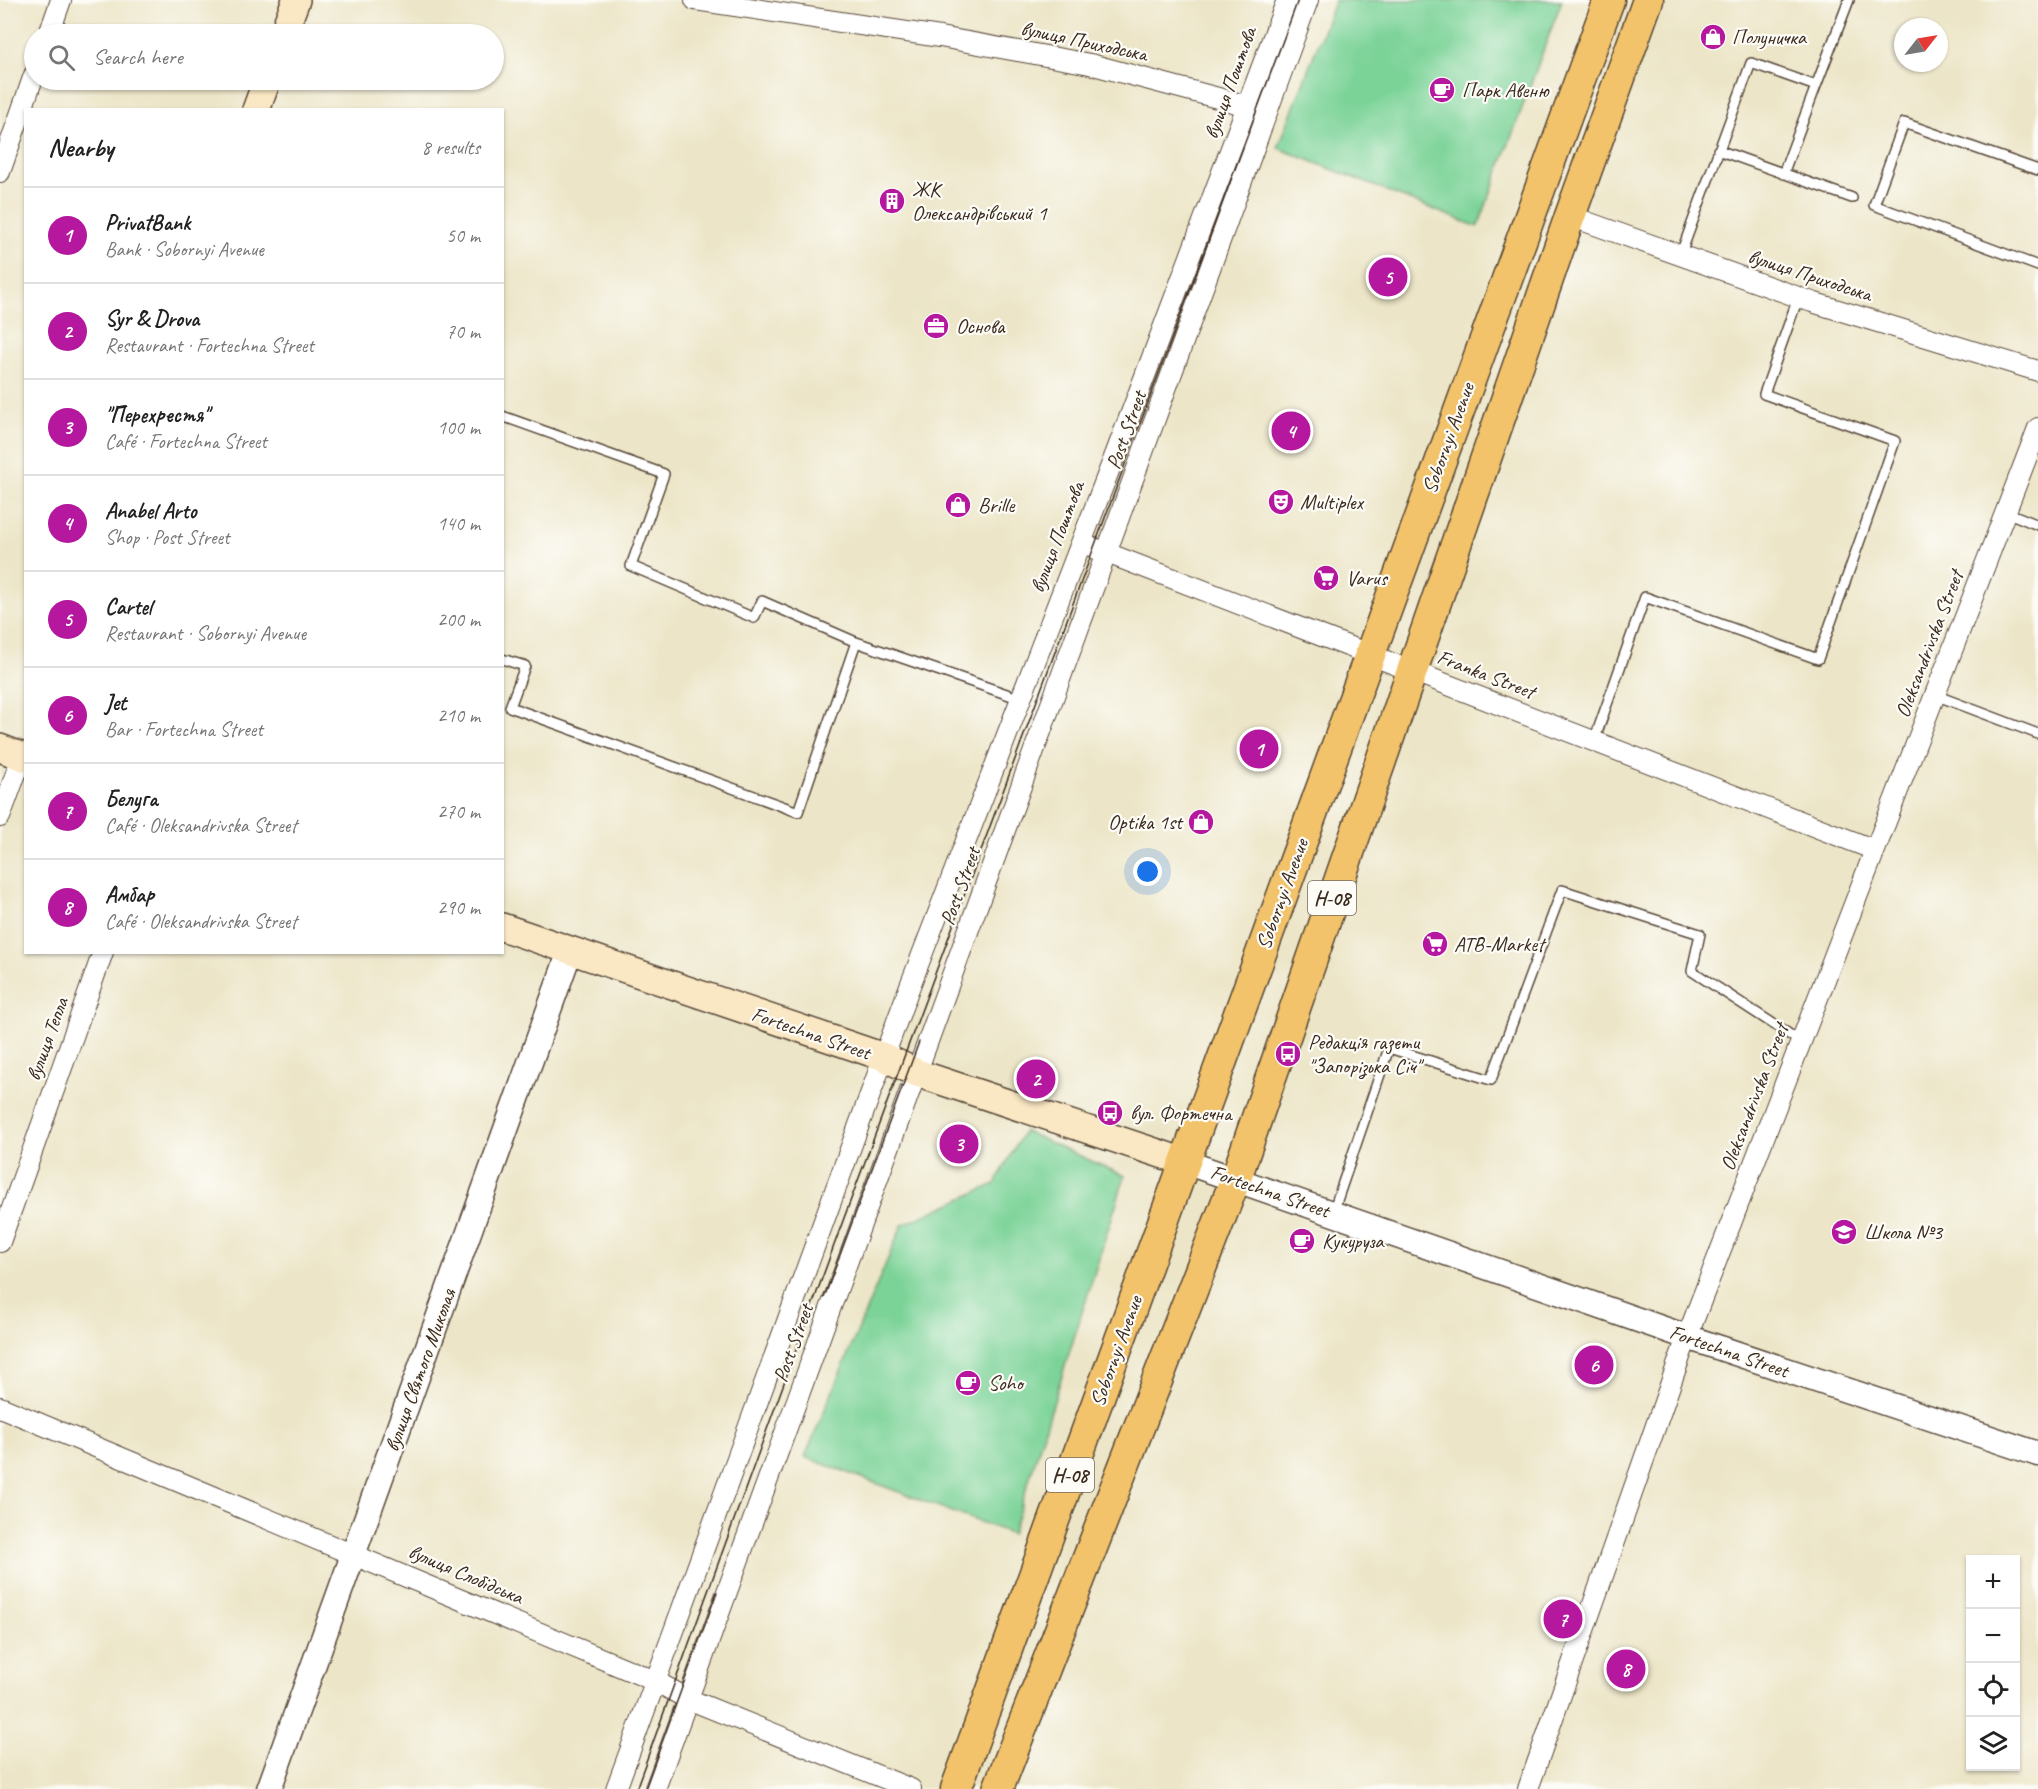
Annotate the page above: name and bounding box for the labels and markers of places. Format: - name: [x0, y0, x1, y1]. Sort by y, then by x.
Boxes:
- shop icon: Полуничка: [1698, 22, 1728, 52]
- place label: Полуничка: [1732, 24, 1808, 50]
- cafe icon: Парк Авеню: [1427, 75, 1457, 105]
- place label: Парк Авеню: [1462, 77, 1550, 103]
- place label: ЖК Олександрівський 1: [912, 176, 1048, 226]
- building icon: ЖК Олександрівський 1: [877, 186, 907, 216]
- pin: 5: [1368, 254, 1408, 300]
- office icon: Основа: [921, 311, 951, 341]
- place label: Основа: [956, 313, 1006, 339]
- pin: 4: [1272, 408, 1310, 454]
- theatre icon: Multiplex: [1266, 487, 1296, 517]
- place label: Multiplex: [1300, 489, 1365, 515]
- shop icon: Brille: [943, 490, 973, 520]
- place label: Brille: [978, 492, 1016, 518]
- supermarket icon: Varus: [1311, 563, 1341, 593]
- place label: Varus: [1346, 565, 1389, 591]
- pin: 1: [1240, 726, 1278, 771]
- shop icon: Оptika 1st: [1186, 807, 1216, 837]
- place label: Оptika 1st: [1108, 809, 1184, 835]
- supermarket icon: ATB-Market: [1420, 929, 1450, 959]
- place label: ATB-Market: [1454, 931, 1547, 957]
- place label: Редакція газети "Запорізька Січ": [1308, 1029, 1424, 1080]
- bus stop icon: Редакція газети "Запорізька Січ": [1273, 1039, 1303, 1069]
- pin: 2: [1016, 1056, 1056, 1102]
- bus stop icon: вул. Фортечна: [1095, 1098, 1125, 1128]
- place label: вул. Фортечна: [1130, 1100, 1234, 1126]
- pin: 3: [940, 1122, 978, 1166]
- school or university icon: Школа №3: [1829, 1217, 1859, 1247]
- place label: Школа №3: [1864, 1219, 1944, 1245]
- cafe icon: Кукуруза: [1287, 1226, 1317, 1256]
- place label: Кукуруза: [1322, 1228, 1385, 1254]
- pin: 6: [1574, 1342, 1614, 1388]
- cafe icon: Soho: [953, 1368, 983, 1398]
- place label: Soho: [988, 1370, 1025, 1396]
- pin: 7: [1544, 1596, 1582, 1642]
- pin: 8: [1606, 1646, 1646, 1692]

